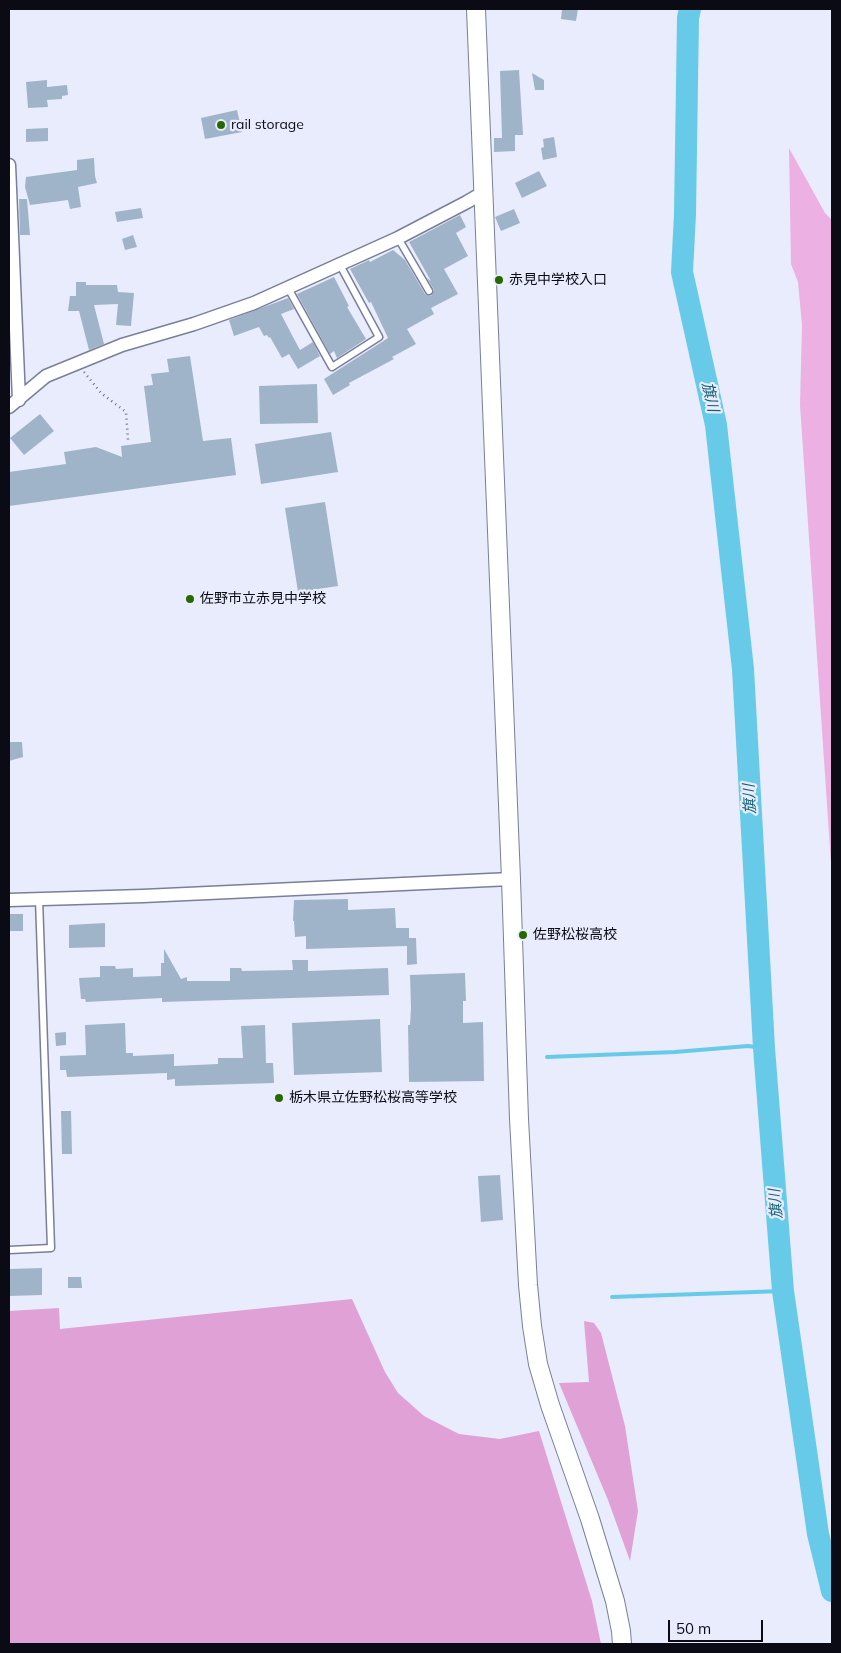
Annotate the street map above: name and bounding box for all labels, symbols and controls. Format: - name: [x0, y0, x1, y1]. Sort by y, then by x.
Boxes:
- place label: rail storage: [231, 117, 304, 133]
- marker: rail storage: [215, 119, 227, 131]
- place label: 赤見中学校入口: [509, 272, 607, 288]
- marker: 赤見中学校入口: [493, 274, 505, 286]
- water label: 旗川: [698, 380, 722, 414]
- place label: 佐野市立赤見中学校: [200, 591, 326, 607]
- marker: 佐野市立赤見中学校: [184, 593, 196, 605]
- water label: 旗川: [740, 784, 760, 814]
- place label: 佐野松桜高校: [533, 927, 617, 943]
- marker: 佐野松桜高校: [517, 929, 529, 941]
- place label: 栃木県立佐野松桜高等学校: [289, 1090, 457, 1106]
- marker: 栃木県立佐野松桜高等学校: [273, 1092, 285, 1104]
- water label: 旗川: [766, 1188, 786, 1220]
- scale bar: [671, 1610, 766, 1642]
- text: 50 m: [676, 1619, 711, 1638]

